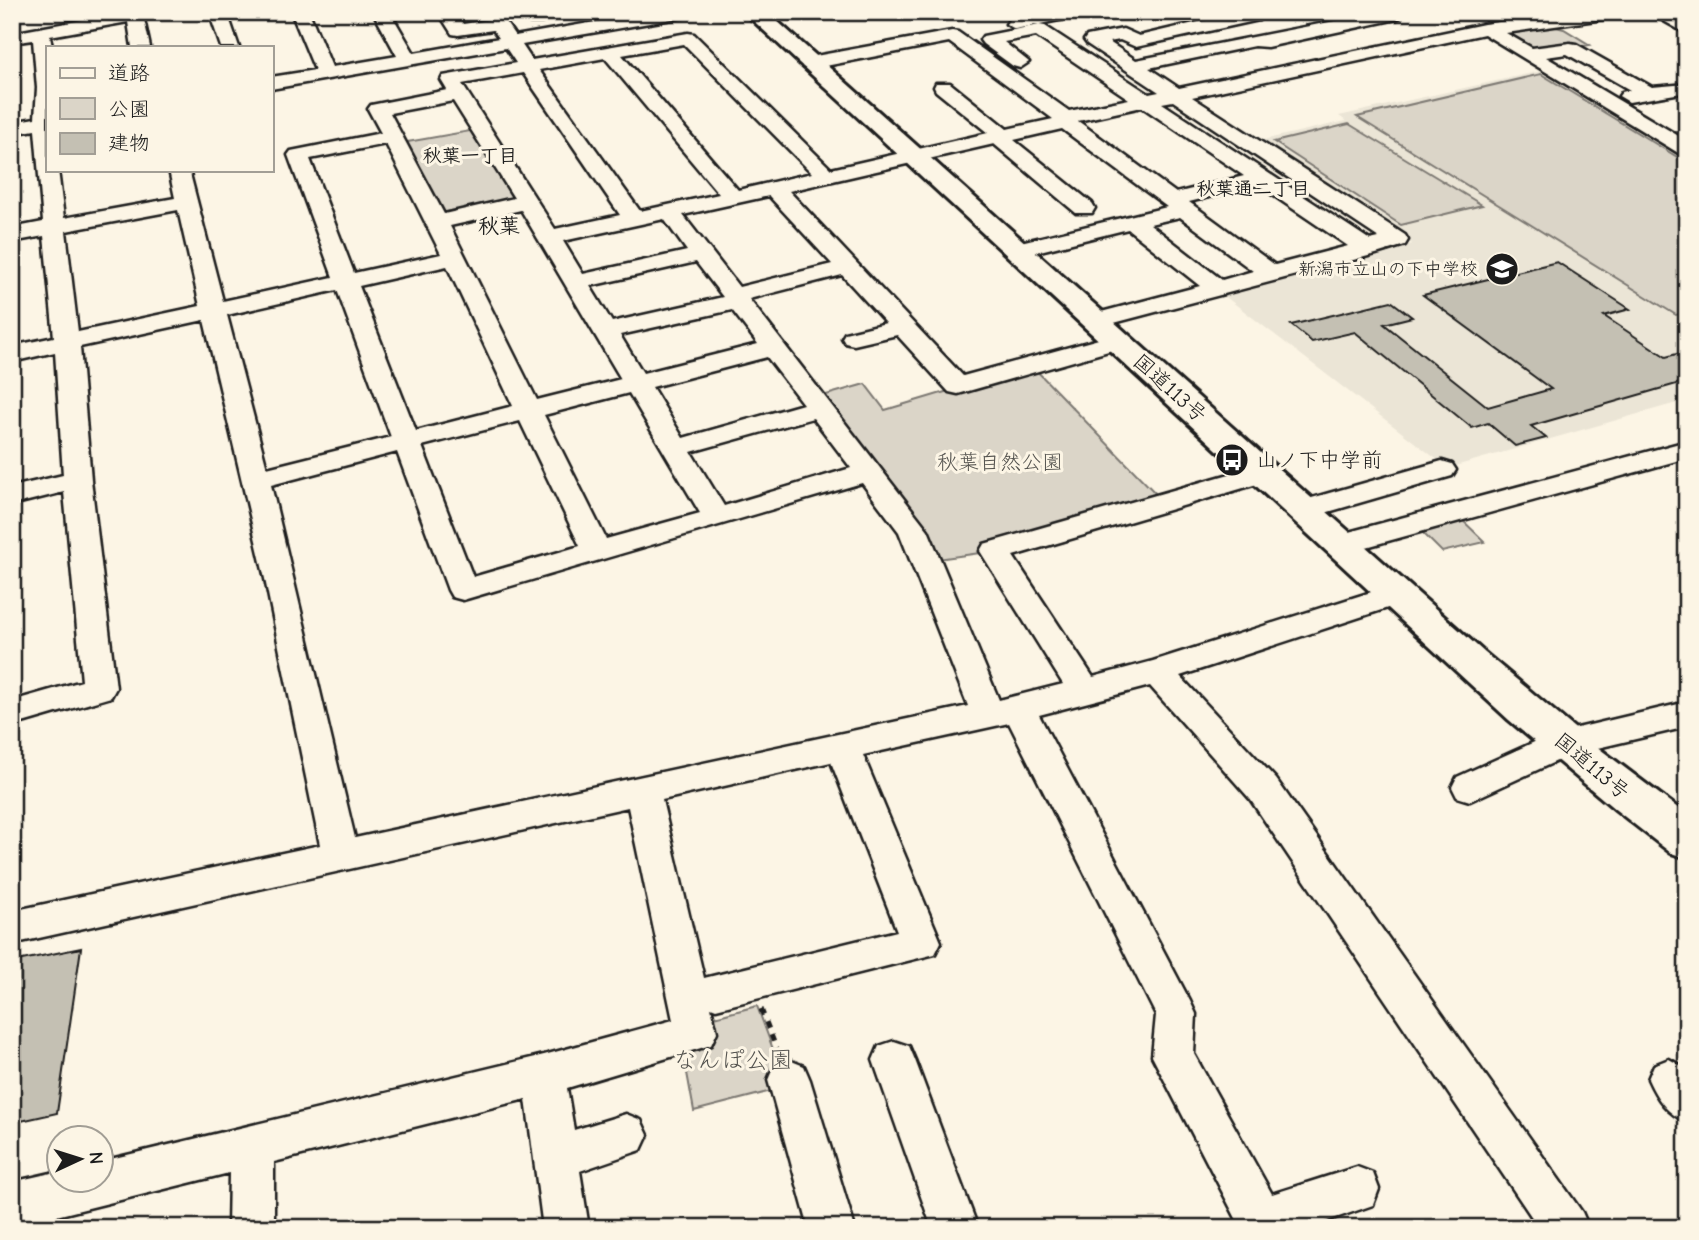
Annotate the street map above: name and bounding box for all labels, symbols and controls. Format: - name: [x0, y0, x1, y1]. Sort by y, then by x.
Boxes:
- legend: [46, 46, 273, 172]
- text: 道路: [108, 61, 150, 85]
- text: 公園: [108, 97, 150, 121]
- text: 建物: [108, 131, 150, 155]
- district label: 秋葉一丁目: [422, 145, 518, 167]
- district label: 秋葉通二丁目: [1196, 178, 1310, 200]
- district label: 秋葉: [478, 214, 520, 238]
- school or university icon: 新潟市立山の下中学校: [1483, 250, 1521, 288]
- place label: 新潟市立山の下中学校: [1298, 259, 1478, 280]
- street label: 国道113号: [1128, 349, 1212, 427]
- bus stop icon: 山ノ下中学前: [1213, 441, 1251, 479]
- place label: 山ノ下中学前: [1256, 448, 1382, 472]
- park label: 秋葉自然公園: [937, 450, 1063, 474]
- street label: 国道113号: [1550, 728, 1634, 804]
- park label: なんぽ公園: [673, 1046, 793, 1074]
- north arrow: [46, 1124, 116, 1194]
- text: N: [85, 1151, 107, 1165]

